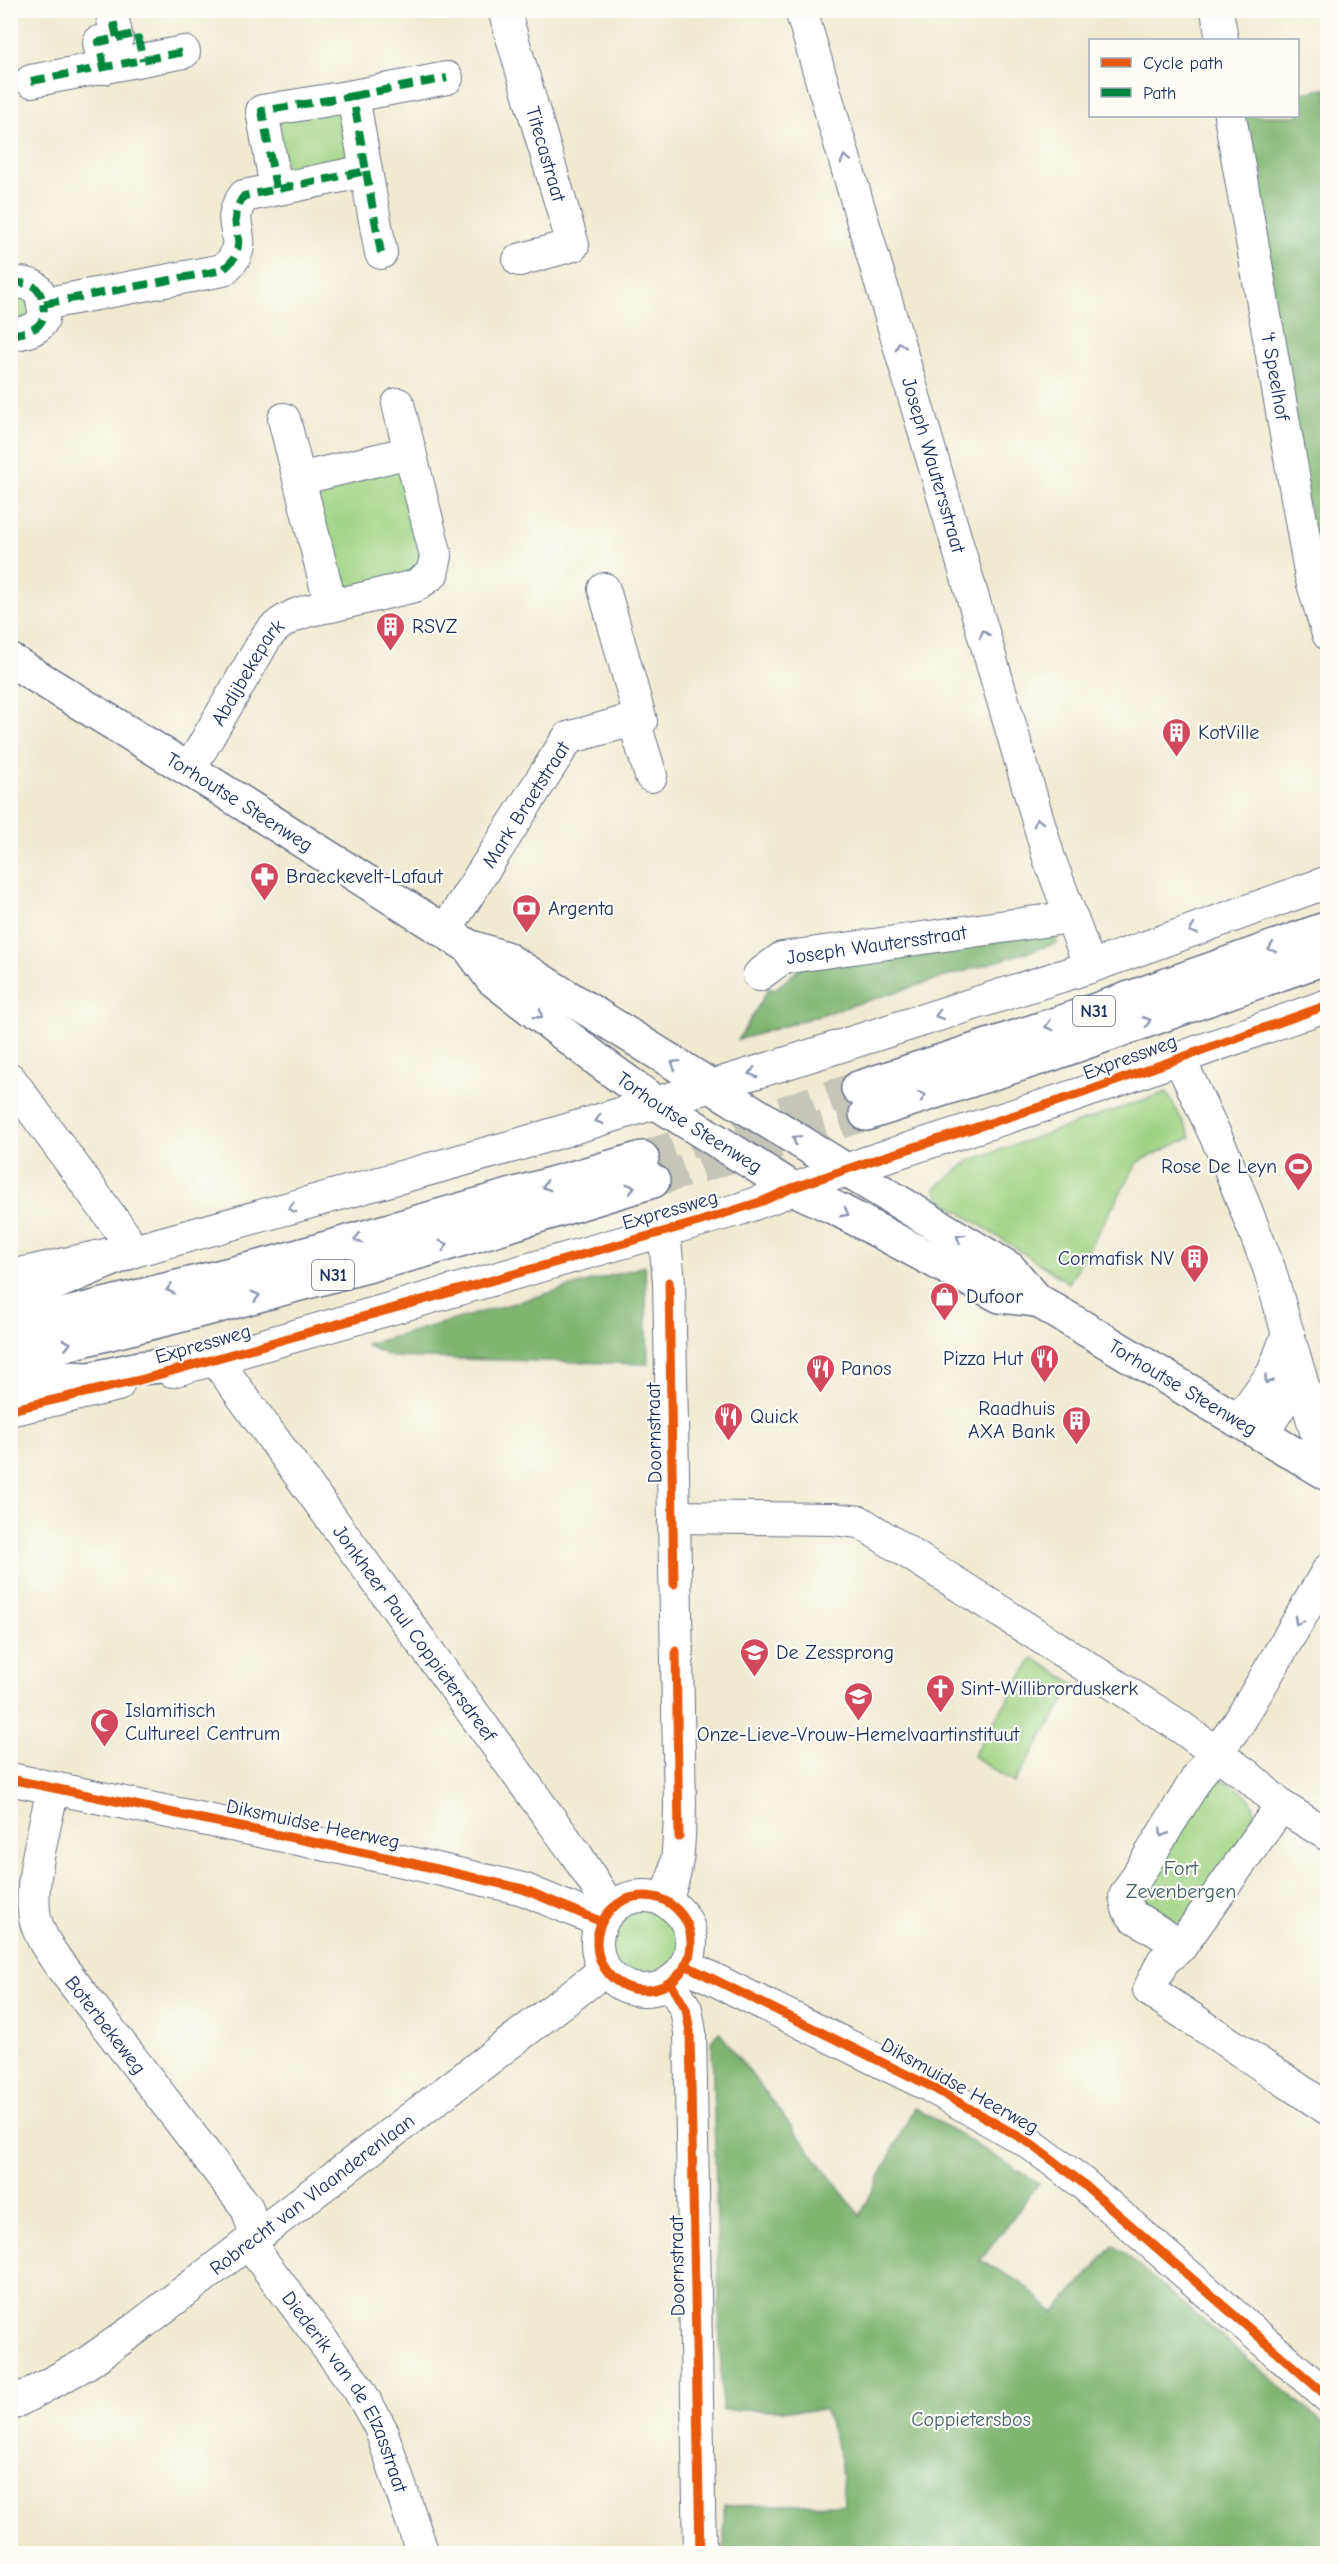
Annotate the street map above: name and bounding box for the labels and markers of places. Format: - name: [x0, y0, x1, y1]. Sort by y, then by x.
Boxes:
- building icon: RSVZ: [375, 610, 407, 652]
- place label: RSVZ: [412, 615, 458, 638]
- building icon: KotVille: [1161, 716, 1193, 758]
- place label: KotVille: [1198, 721, 1259, 744]
- pharmacy icon: Braeckevelt-Lafaut: [249, 860, 281, 902]
- place label: Braeckevelt-Lafaut: [286, 865, 444, 888]
- bank icon: Argenta: [511, 892, 543, 934]
- place label: Argenta: [548, 897, 614, 920]
- sports icon: Rose De Leyn: [1282, 1150, 1314, 1192]
- place label: Rose De Leyn: [1161, 1155, 1277, 1178]
- building icon: Cormafisk NV: [1179, 1242, 1211, 1284]
- place label: Cormafisk NV: [1058, 1247, 1174, 1270]
- shop icon: Dufoor: [929, 1280, 961, 1322]
- place label: Dufoor: [966, 1285, 1023, 1308]
- restaurant icon: Pizza Hut: [1028, 1342, 1060, 1384]
- place label: Pizza Hut: [943, 1347, 1024, 1370]
- restaurant icon: Panos: [804, 1352, 836, 1394]
- place label: Panos: [841, 1357, 892, 1380]
- place label: Raadhuis AXA Bank: [968, 1397, 1055, 1443]
- restaurant icon: Quick: [713, 1400, 745, 1442]
- building icon: Raadhuis AXA Bank: [1060, 1404, 1092, 1446]
- place label: Quick: [750, 1405, 799, 1428]
- school or university icon: De Zessprong: [739, 1636, 771, 1678]
- place label: De Zessprong: [776, 1641, 894, 1664]
- church icon: Sint-Willibrorduskerk: [924, 1672, 956, 1714]
- place label: Sint-Willibrorduskerk: [961, 1677, 1139, 1700]
- school or university icon: Onze-Lieve-Vrouw-Hemelvaartinstituut: [842, 1680, 874, 1722]
- place label: Islamitisch Cultureel Centrum: [125, 1699, 280, 1745]
- mosque icon: Islamitisch Cultureel Centrum: [88, 1706, 120, 1748]
- place label: Onze-Lieve-Vrouw-Hemelvaartinstituut: [697, 1723, 1021, 1746]

